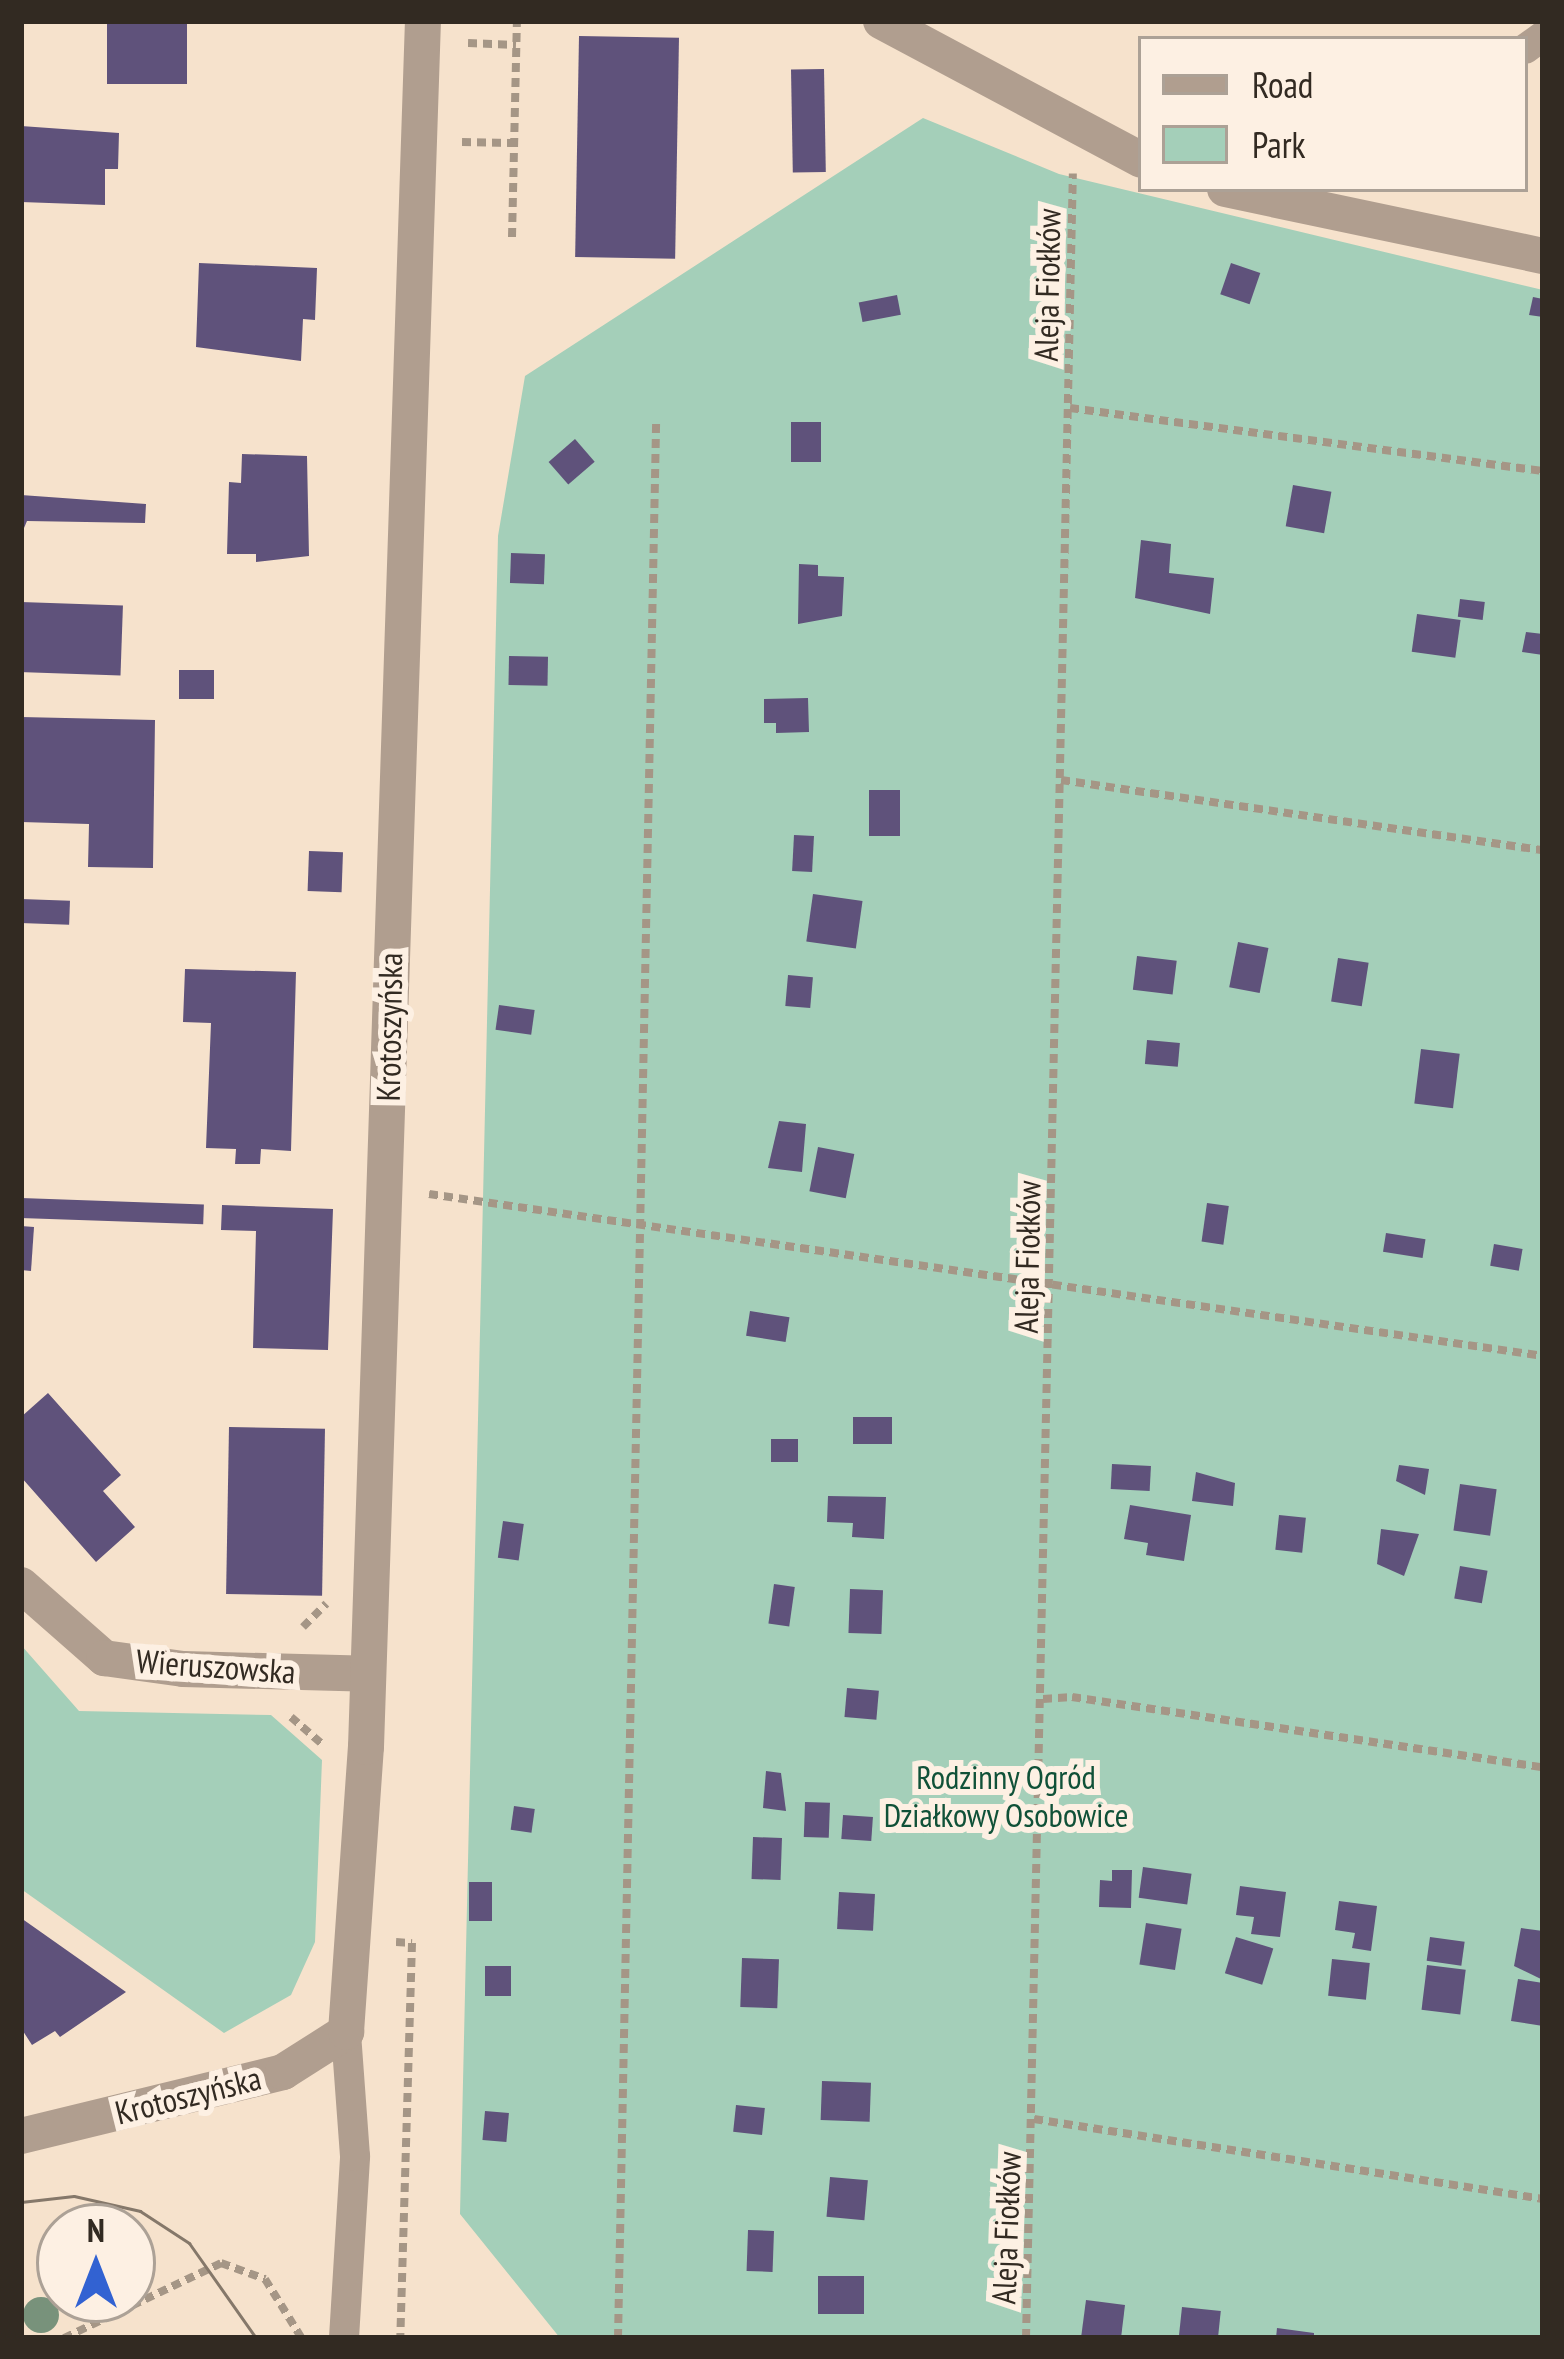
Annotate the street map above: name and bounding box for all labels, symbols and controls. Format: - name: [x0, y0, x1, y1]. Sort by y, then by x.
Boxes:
- legend: [1138, 36, 1528, 192]
- text: Road: [1252, 61, 1313, 108]
- text: Park: [1252, 121, 1306, 168]
- street label: Aleja Fiołków: [1026, 208, 1068, 362]
- street label: Krotoszyńska: [368, 952, 410, 1102]
- street label: Aleja Fiołków: [1006, 1180, 1048, 1334]
- street label: Wieruszowska: [135, 1641, 297, 1691]
- park label: Rodzinny Ogród Działkowy Osobowice: [883, 1757, 1129, 1835]
- street label: Krotoszyńska: [111, 2058, 265, 2132]
- street label: Aleja Fiołków: [984, 2151, 1028, 2305]
- north arrow: [36, 2203, 156, 2323]
- text: N: [87, 2208, 105, 2251]

